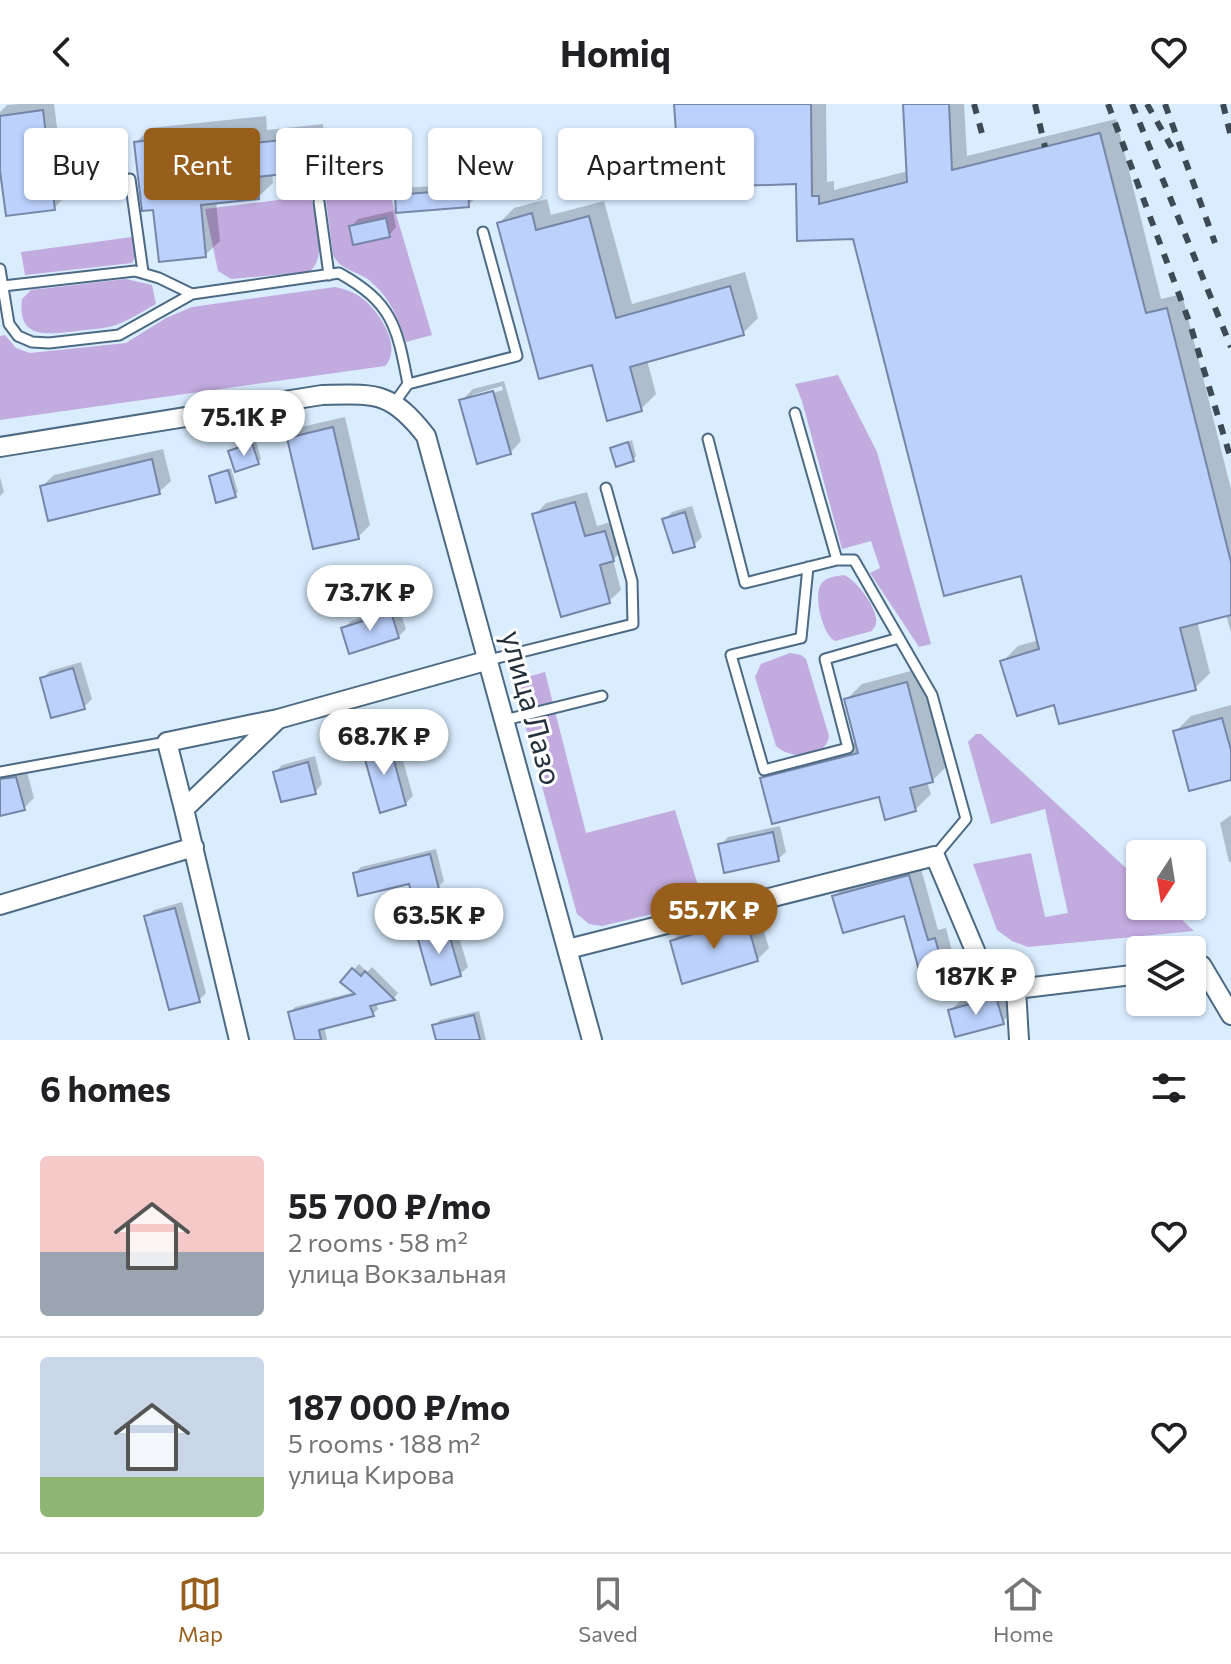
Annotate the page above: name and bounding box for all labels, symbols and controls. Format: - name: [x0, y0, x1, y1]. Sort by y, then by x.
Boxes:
- icon: back: [40, 30, 84, 74]
- text: Homiq: [560, 30, 671, 74]
- icon: heart: [1147, 30, 1191, 74]
- chip: Buy: [24, 128, 128, 200]
- chip: Rent: [144, 128, 260, 200]
- chip: Filters: [276, 128, 412, 200]
- chip: New: [428, 128, 542, 200]
- chip: Apartment: [558, 128, 754, 200]
- pin: 75.1K ₽: [170, 390, 318, 458]
- text: 75.1K ₽: [201, 400, 287, 431]
- pin: 73.7K ₽: [296, 565, 444, 633]
- text: 73.7K ₽: [325, 575, 415, 606]
- street label: улица Лазо: [495, 626, 572, 789]
- pin: 68.7K ₽: [310, 709, 458, 777]
- text: 68.7K ₽: [338, 719, 430, 750]
- north arrow: [1126, 840, 1206, 920]
- map controls: [1126, 840, 1206, 1016]
- pin: 55.7K ₽: [640, 883, 788, 951]
- pin: 63.5K ₽: [365, 888, 513, 956]
- text: 55.7K ₽: [668, 893, 760, 924]
- text: 63.5K ₽: [393, 898, 485, 929]
- button: layers: [1126, 936, 1206, 1016]
- pin: 187K ₽: [911, 949, 1041, 1017]
- text: 187K ₽: [935, 959, 1017, 990]
- icon: filters: [1147, 1066, 1191, 1110]
- text: 6 homes: [40, 1067, 171, 1109]
- text: 55 700 ₽/mo: [288, 1184, 491, 1226]
- icon: home: [104, 1188, 200, 1284]
- icon: heart: [1147, 1214, 1191, 1258]
- text: 2 rooms · 58 m²: [288, 1226, 468, 1257]
- text: улица Вокзальная: [288, 1257, 507, 1288]
- text: 187 000 ₽/mo: [288, 1385, 510, 1427]
- icon: home: [104, 1389, 200, 1485]
- icon: heart: [1147, 1415, 1191, 1459]
- text: 5 rooms · 188 m²: [288, 1427, 480, 1458]
- text: улица Кирова: [288, 1458, 454, 1489]
- tab: Map: [178, 1572, 223, 1647]
- tab: Saved: [578, 1572, 638, 1647]
- tab: Home: [993, 1572, 1053, 1647]

